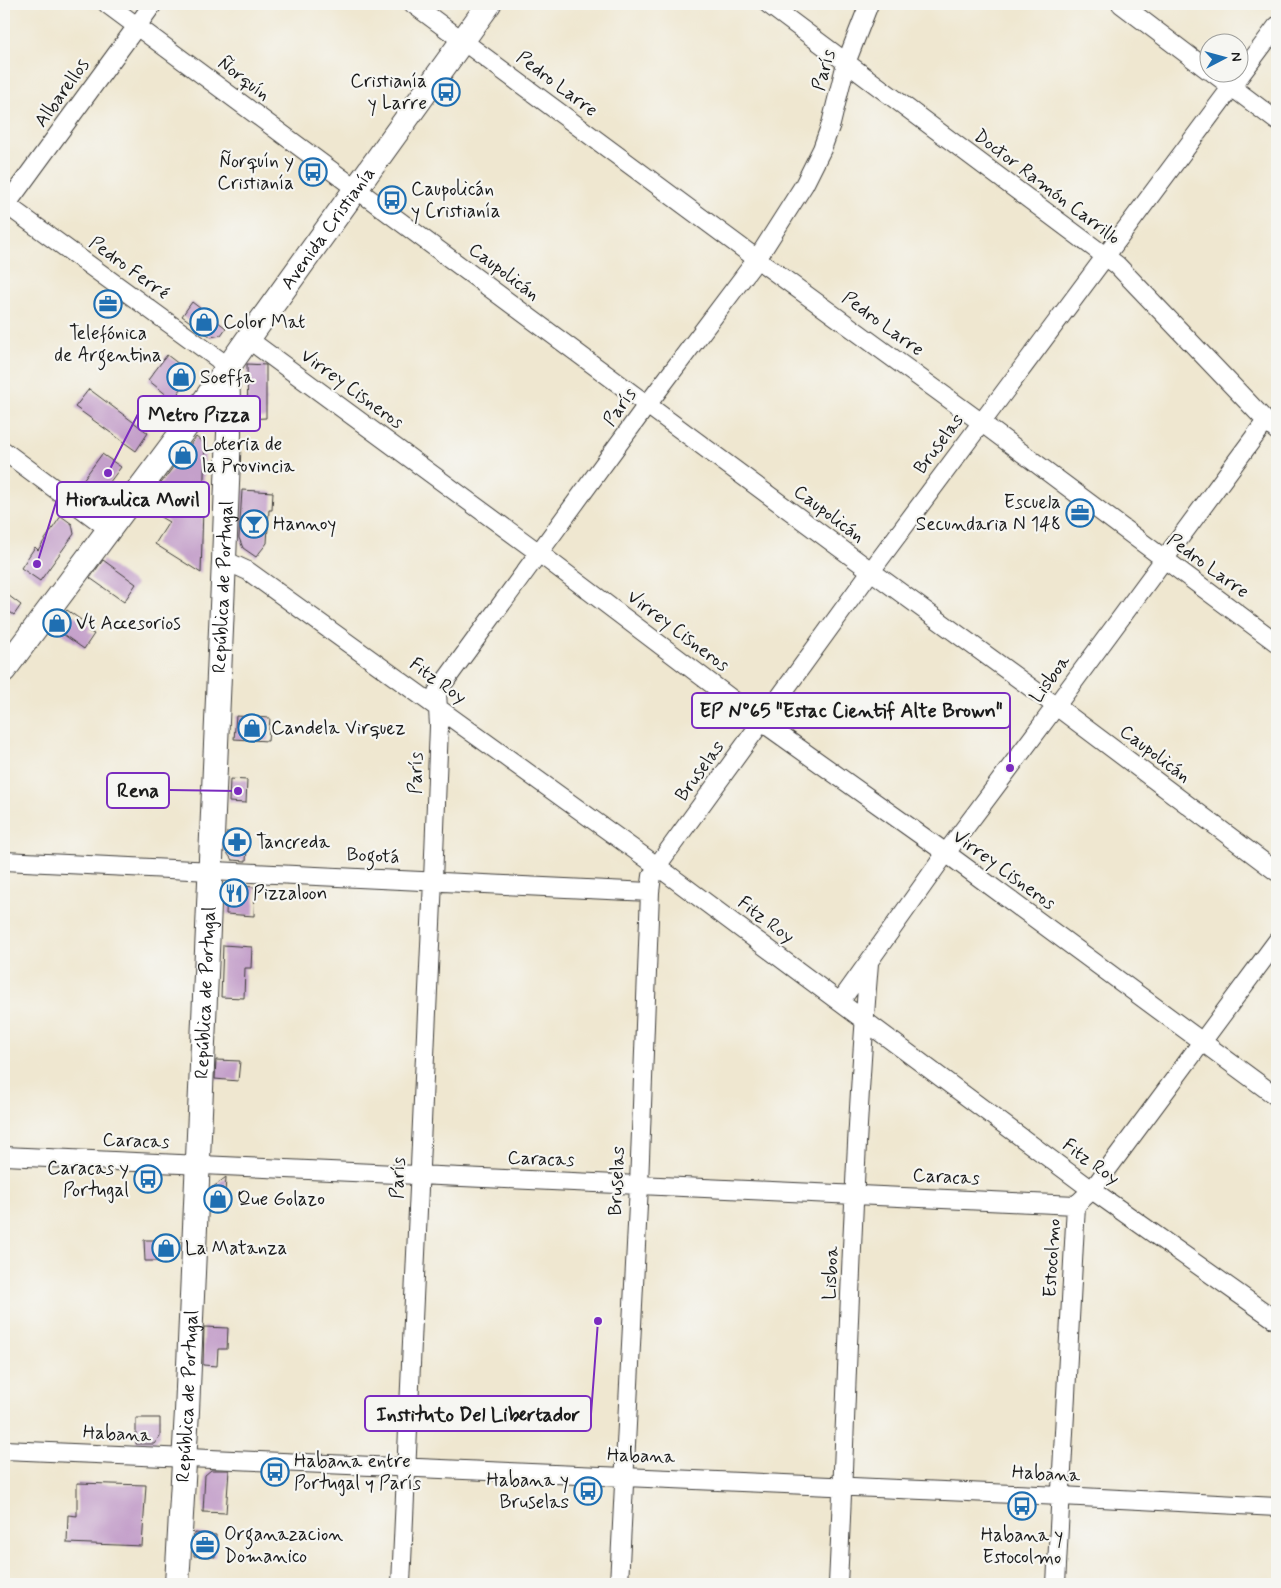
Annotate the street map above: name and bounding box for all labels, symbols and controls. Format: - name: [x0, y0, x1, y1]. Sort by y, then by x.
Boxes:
- north arrow: [1198, 32, 1248, 82]
- street label: Pedro Larre: [511, 45, 603, 123]
- street label: París: [806, 46, 842, 94]
- street label: Ñorquín: [213, 51, 275, 107]
- text: N: [1226, 51, 1245, 62]
- street label: Albarellos: [29, 54, 95, 132]
- place label: Cristianía y Larre: [350, 69, 427, 117]
- bus stop icon: Cristianía y Larre: [431, 77, 461, 107]
- street label: Doctor Ramón Carrillo: [968, 124, 1126, 250]
- place label: Ñorquín y Cristianía: [217, 149, 294, 196]
- bus stop icon: Ñorquín y Cristianía: [298, 157, 328, 187]
- street label: Avenida Cristianía: [275, 161, 381, 295]
- place label: Caupolicán y Cristianía: [411, 177, 501, 225]
- bus stop icon: Caupolicán y Cristianía: [377, 185, 407, 215]
- street label: Pedro Ferré: [84, 230, 174, 306]
- street label: Caupolicán: [463, 237, 545, 307]
- street label: Pedro Larre: [837, 286, 929, 362]
- office icon: Telefónica de Argentina: [93, 289, 123, 319]
- shop icon: Color Mat: [189, 307, 219, 337]
- place label: Color Mat: [223, 310, 305, 335]
- place label: Telefónica de Argentina: [54, 321, 162, 371]
- street label: Virrey Cisneros: [295, 343, 409, 436]
- shop icon: Soeffa: [166, 362, 196, 392]
- place label: Soeffa: [200, 365, 255, 390]
- street label: París: [598, 382, 643, 431]
- callout: Metro Pizza: [138, 396, 260, 431]
- text: Metro Pizza: [148, 402, 250, 429]
- street label: Bruselas: [908, 409, 970, 479]
- place label: Loteria de la Provincia: [202, 432, 295, 479]
- shop icon: Loteria de la Provincia: [168, 440, 198, 470]
- street label: Caupolicán: [788, 479, 870, 549]
- callout: Hioraulica Movil: [57, 482, 209, 517]
- text: Hioraulica Movil: [66, 487, 200, 514]
- place label: Escuela Secundaria N 148: [916, 490, 1061, 537]
- office icon: Escuela Secundaria N 148: [1065, 498, 1095, 528]
- street label: República de Portugal: [207, 500, 239, 674]
- bar icon: Hannoy: [239, 509, 269, 539]
- place label: Hannoy: [273, 512, 336, 538]
- street label: Pedro Larre: [1162, 528, 1254, 604]
- street label: Virrey Cisneros: [621, 584, 735, 679]
- shop icon: Vt Accesorios: [42, 608, 72, 638]
- place label: Vt Accesorios: [76, 611, 181, 636]
- street label: Lisboa: [1024, 649, 1076, 708]
- street label: Fitz Roy: [404, 652, 472, 710]
- callout: EP Nº65 "Estac Cientif Alte Brown": [692, 693, 1010, 728]
- text: EP Nº65 "Estac Cientif Alte Brown": [699, 698, 1003, 725]
- shop icon: Candela Virquez: [237, 713, 267, 743]
- place label: Candela Virquez: [271, 716, 406, 741]
- street label: Caupolicán: [1114, 719, 1196, 789]
- street label: Bruselas: [669, 736, 731, 806]
- street label: París: [403, 751, 429, 794]
- callout: Rena: [107, 773, 169, 808]
- text: Rena: [117, 778, 159, 805]
- street label: Virrey Cisneros: [947, 824, 1061, 917]
- pharmacy icon: Tancreda: [222, 827, 252, 857]
- place label: Tancreda: [256, 830, 330, 855]
- street label: Bogotá: [346, 842, 400, 873]
- restaurant icon: Pizzaloon: [219, 878, 249, 908]
- place label: Pizzaloon: [253, 881, 327, 906]
- street label: Fitz Roy: [733, 890, 799, 950]
- street label: República de Portugal: [189, 906, 222, 1079]
- street label: Caracas: [102, 1127, 171, 1155]
- street label: Fitz Roy: [1057, 1133, 1125, 1191]
- street label: Caracas: [507, 1145, 576, 1173]
- street label: Bruselas: [603, 1146, 631, 1216]
- place label: Caracas y Portugal: [47, 1156, 129, 1204]
- street label: París: [384, 1156, 412, 1200]
- street label: Caracas: [912, 1163, 981, 1191]
- bus stop icon: Caracas y Portugal: [133, 1164, 163, 1194]
- shop icon: Que Golazo: [203, 1184, 233, 1214]
- place label: Que Golazo: [237, 1187, 325, 1212]
- street label: Estocolmo: [1037, 1218, 1067, 1298]
- shop icon: La Matanza: [151, 1233, 181, 1263]
- place label: La Matanza: [185, 1236, 287, 1261]
- street label: Lisboa: [817, 1245, 845, 1301]
- street label: República de Portugal: [170, 1309, 204, 1483]
- callout: Instituto Del Libertador: [365, 1396, 591, 1431]
- text: Instituto Del Libertador: [376, 1402, 580, 1429]
- street label: Habana: [82, 1420, 152, 1448]
- street label: Habana: [606, 1442, 676, 1470]
- place label: Habana entre Portugal y París: [294, 1449, 422, 1497]
- bus stop icon: Habana entre Portugal y París: [260, 1457, 290, 1487]
- street label: Habana: [1011, 1460, 1081, 1488]
- place label: Habana y Bruselas: [487, 1468, 569, 1515]
- bus stop icon: Habana y Bruselas: [573, 1476, 603, 1506]
- bus stop icon: Habana y Estocolmo: [1007, 1491, 1037, 1521]
- place label: Organazacion Domanico: [224, 1522, 343, 1569]
- place label: Habana y Estocolmo: [981, 1523, 1063, 1570]
- office icon: Organazacion Domanico: [190, 1530, 220, 1560]

